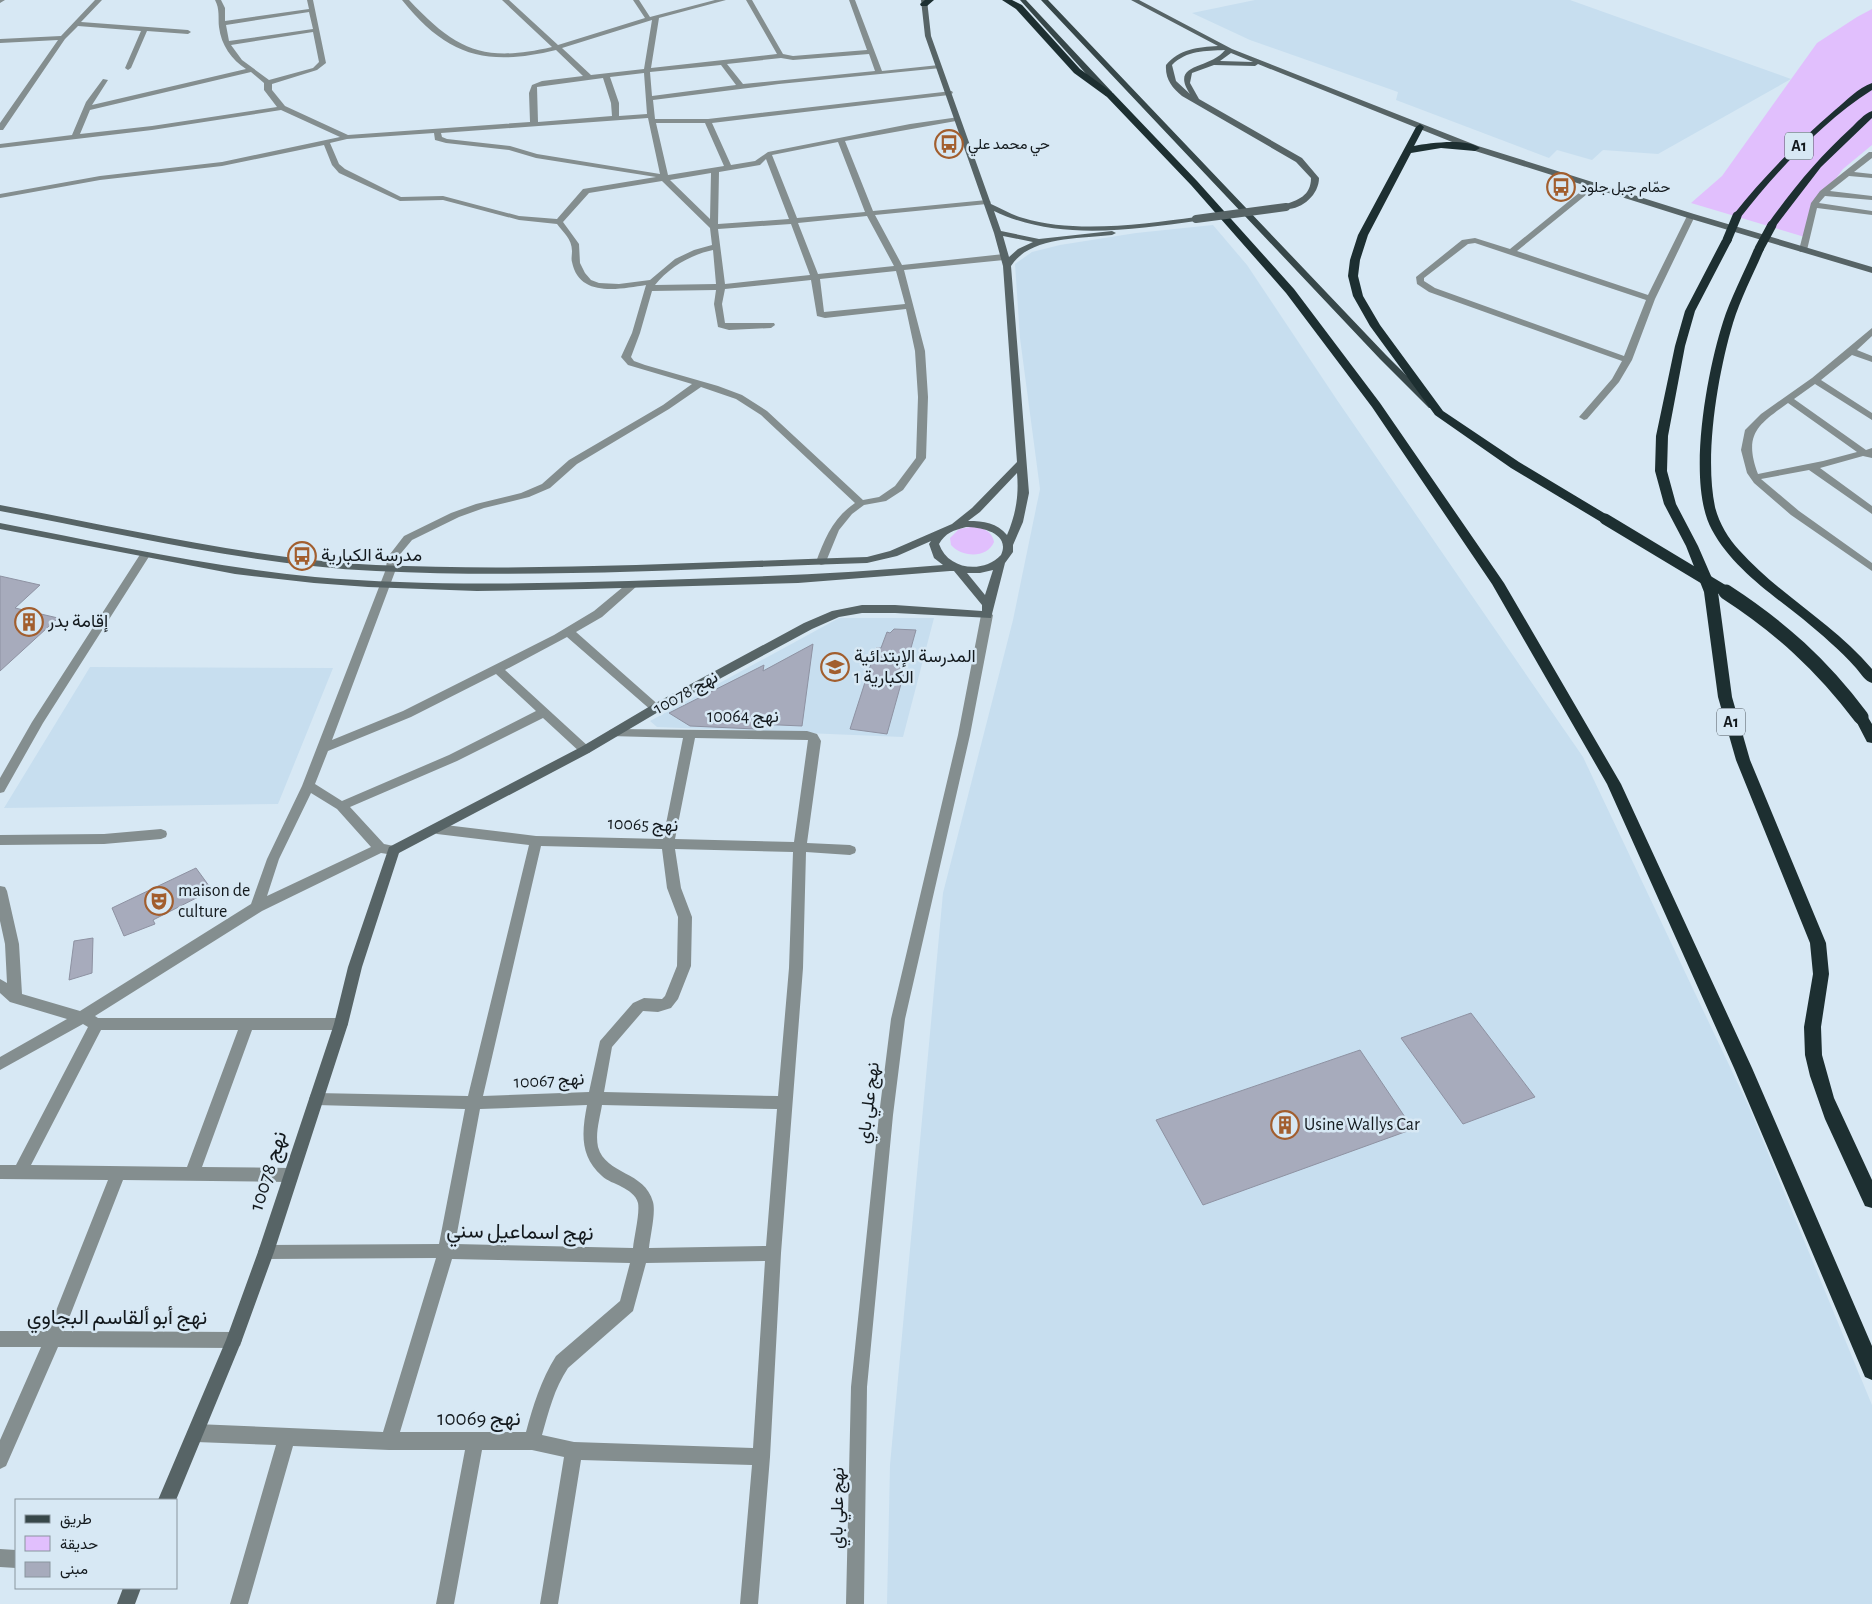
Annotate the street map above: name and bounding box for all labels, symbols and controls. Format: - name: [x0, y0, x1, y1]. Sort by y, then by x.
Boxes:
- bus stop icon: حي محمد علي: [934, 129, 964, 159]
- road number: A1: [1785, 132, 1813, 160]
- place label: حي محمد علي: [968, 137, 1050, 157]
- bus stop icon: حمّام جبل جلود: [1546, 172, 1576, 202]
- place label: حمّام جبل جلود: [1580, 180, 1670, 197]
- bus stop icon: مدرسة الكبارية: [287, 541, 317, 571]
- place label: مدرسة الكبارية: [321, 547, 422, 566]
- building icon: إقامة بدر: [14, 607, 44, 637]
- place label: إقامة بدر: [47, 613, 108, 633]
- place label: المدرسة الإبتدائية الكبارية 1: [854, 648, 976, 688]
- school or university icon: المدرسة الإبتدائية الكبارية 1: [820, 652, 850, 682]
- street label: نهج 10078: [651, 668, 722, 720]
- street label: نهج 10064: [707, 708, 779, 728]
- road number: A1: [1717, 709, 1745, 736]
- street label: نهج 10065: [607, 815, 679, 837]
- place label: maison de culture: [178, 882, 250, 921]
- theatre icon: maison de culture: [144, 886, 174, 916]
- street label: نهج علي باي: [855, 1061, 888, 1145]
- street label: نهج 10067: [513, 1070, 585, 1094]
- building icon: Usine Wallys Car: [1270, 1110, 1300, 1140]
- place label: Usine Wallys Car: [1304, 1116, 1420, 1134]
- street label: نهج 10078: [245, 1129, 294, 1214]
- street label: نهج اسماعيل سني: [446, 1220, 594, 1250]
- street label: نهج أبو ألقاسم البجاوي: [27, 1306, 207, 1334]
- street label: نهج 10069: [437, 1408, 521, 1432]
- street label: نهج علي باي: [828, 1467, 853, 1549]
- legend: [15, 1499, 178, 1589]
- text: طريق: [60, 1512, 92, 1529]
- text: حديقة: [60, 1537, 98, 1553]
- text: مبنى: [60, 1562, 88, 1579]

